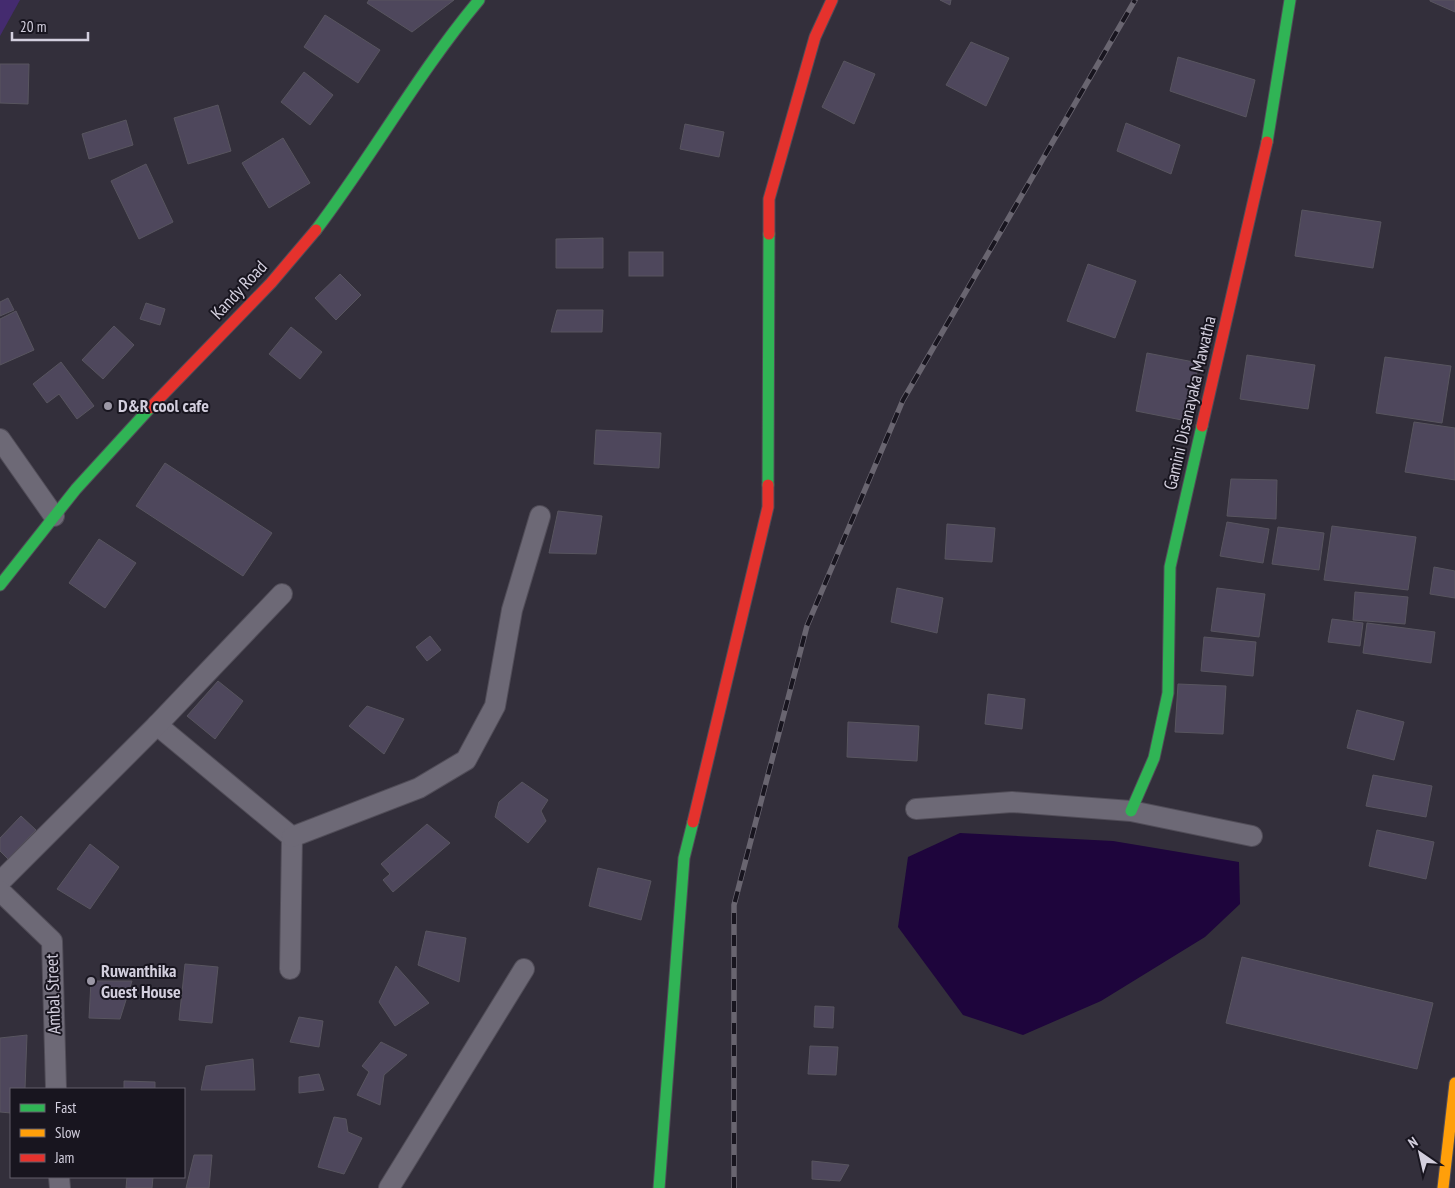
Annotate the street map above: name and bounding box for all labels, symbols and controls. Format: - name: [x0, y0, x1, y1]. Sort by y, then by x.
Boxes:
- scale bar: [12, 10, 89, 42]
- text: 20 m: [20, 17, 46, 36]
- street label: Kandy Road: [206, 255, 272, 324]
- street label: Gamini Disanayaka Mawatha: [1158, 314, 1221, 492]
- place label: D&R cool cafe: [118, 394, 209, 417]
- marker: D&R cool cafe: [102, 400, 114, 412]
- street label: Ambal Street: [40, 953, 65, 1035]
- place label: Ruwanthika Guest House: [101, 959, 181, 1003]
- marker: Ruwanthika Guest House: [85, 975, 97, 987]
- legend: [10, 1088, 185, 1178]
- text: Fast: [55, 1098, 76, 1117]
- text: Slow: [55, 1123, 80, 1142]
- north arrow: [1395, 1128, 1445, 1178]
- text: N: [1405, 1133, 1421, 1152]
- text: Jam: [54, 1148, 74, 1167]

